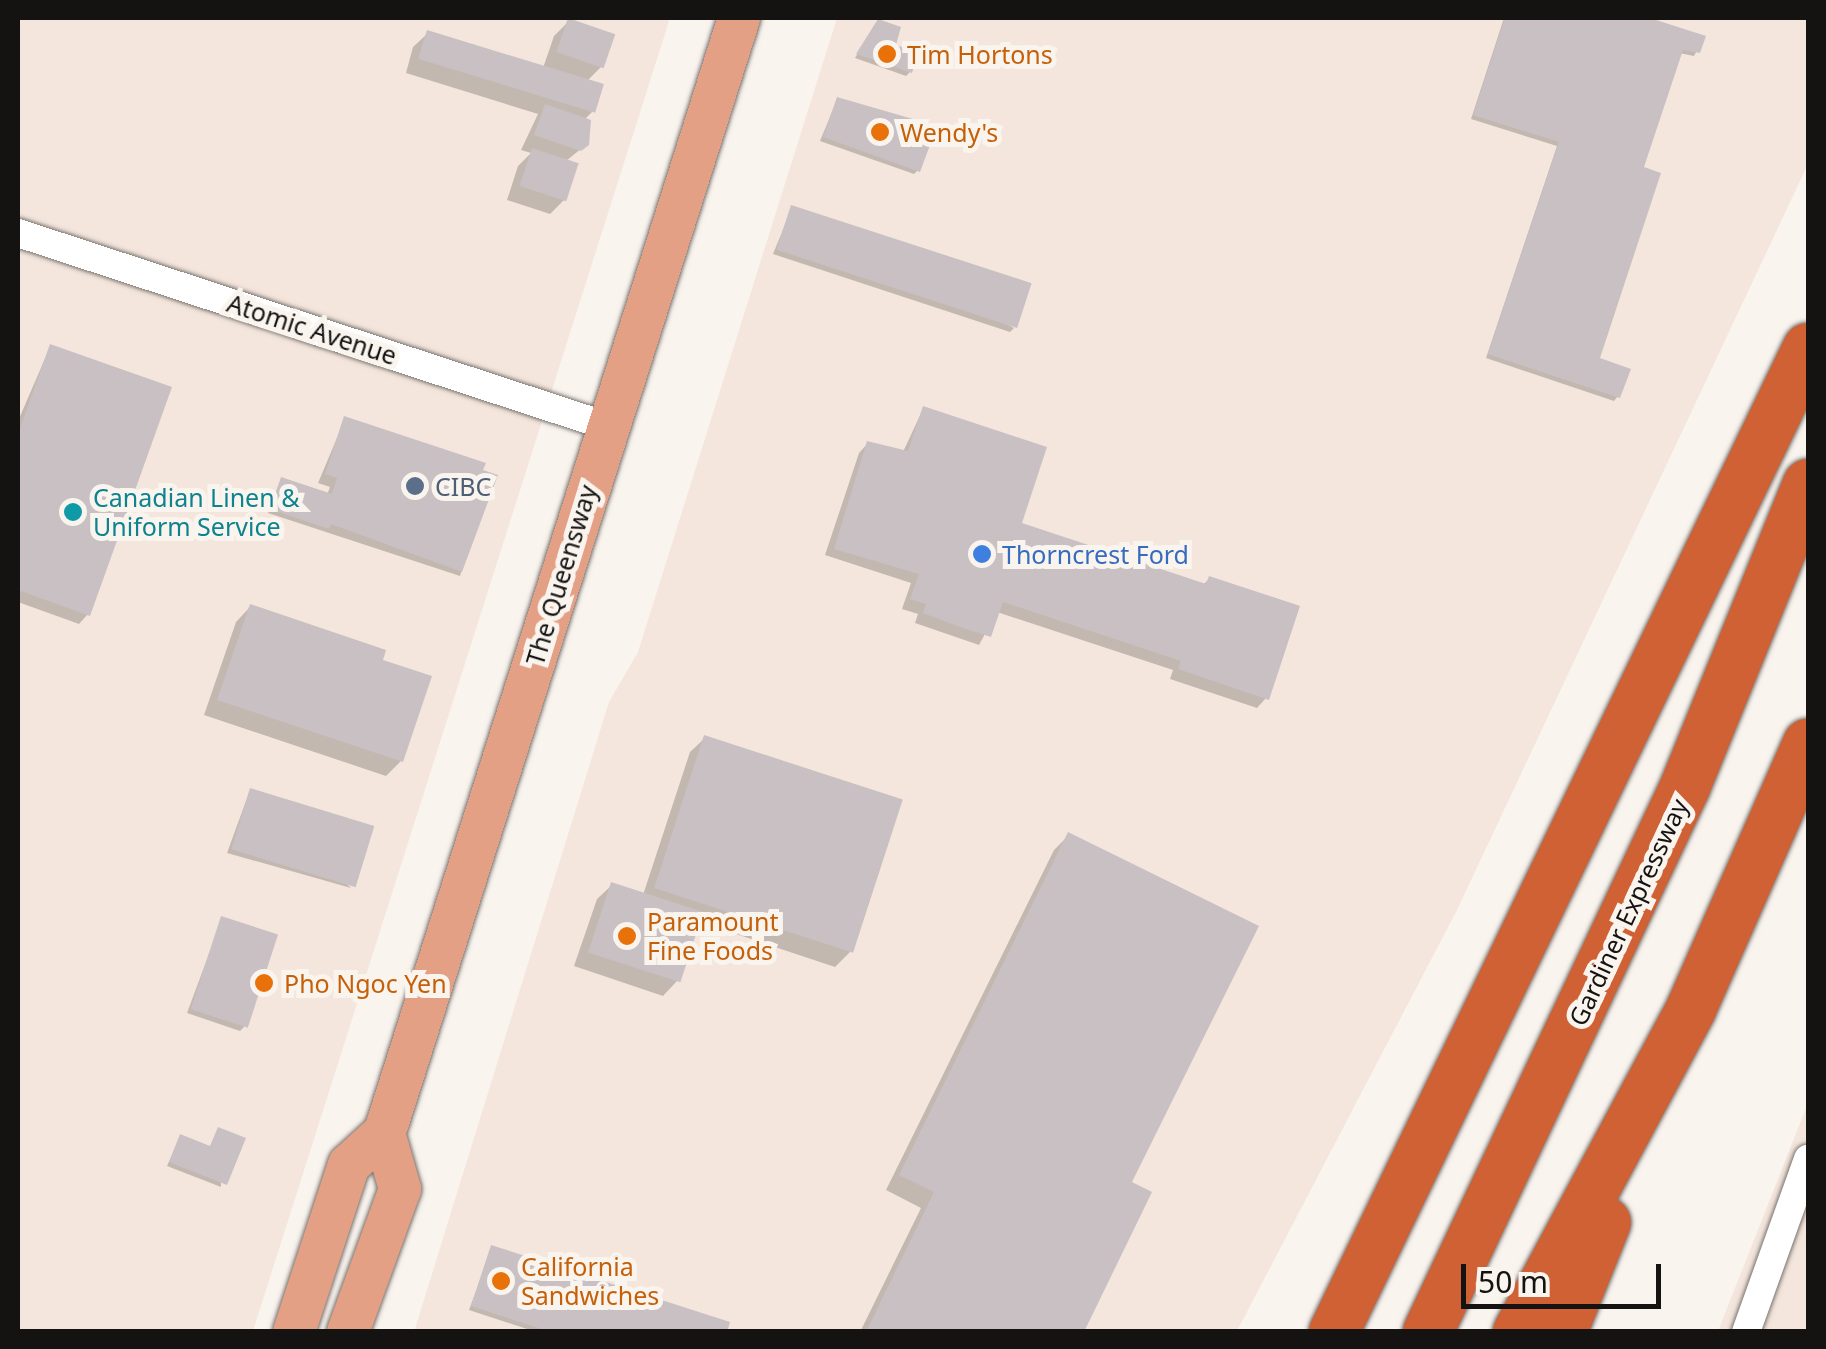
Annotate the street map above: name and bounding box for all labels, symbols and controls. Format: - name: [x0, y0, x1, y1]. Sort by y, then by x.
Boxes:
- place label: Tim Hortons: [907, 39, 1053, 69]
- marker: Tim Hortons: [876, 43, 898, 65]
- place label: Wendy's: [900, 117, 998, 147]
- marker: Wendy's: [869, 121, 891, 143]
- street label: Atomic Avenue: [224, 288, 400, 370]
- place label: CIBC: [435, 471, 491, 501]
- marker: CIBC: [404, 475, 426, 497]
- street label: The Queensway: [519, 481, 603, 669]
- place label: Canadian Linen & Uniform Service: [93, 483, 299, 542]
- marker: Canadian Linen & Uniform Service: [62, 501, 84, 523]
- place label: Thorncrest Ford: [1002, 539, 1189, 569]
- marker: Thorncrest Ford: [971, 543, 993, 565]
- street label: Gardiner Expressway: [1562, 794, 1694, 1030]
- place label: Paramount Fine Foods: [647, 907, 778, 966]
- marker: Paramount Fine Foods: [616, 925, 638, 947]
- place label: Pho Ngoc Yen: [284, 968, 447, 998]
- marker: Pho Ngoc Yen: [253, 972, 275, 994]
- scale bar: [1466, 1244, 1666, 1306]
- place label: California Sandwiches: [521, 1252, 659, 1311]
- text: 50 m: [1478, 1261, 1548, 1302]
- marker: California Sandwiches: [490, 1270, 512, 1292]

